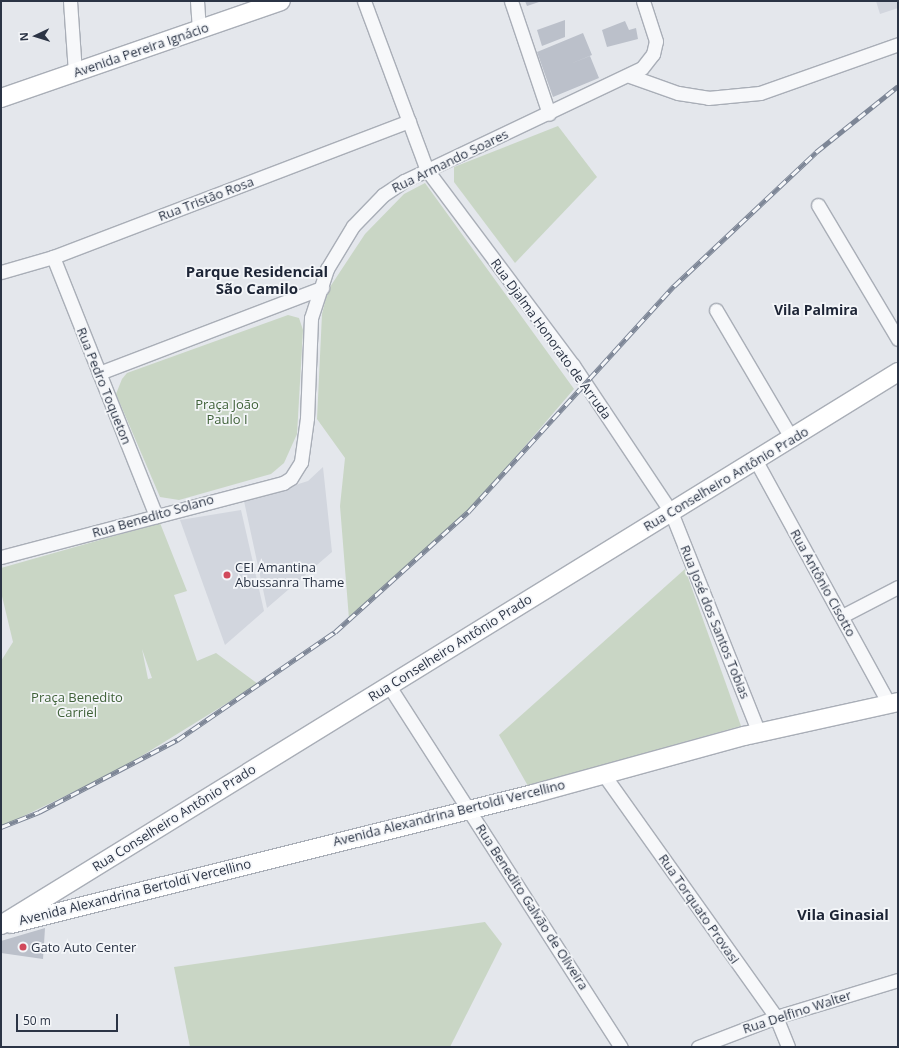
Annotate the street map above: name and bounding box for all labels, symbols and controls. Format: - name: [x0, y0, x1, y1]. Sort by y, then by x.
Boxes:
- north arrow: [16, 16, 56, 56]
- street label: Avenida Pereira Ignácio: [71, 20, 211, 80]
- text: N: [16, 32, 31, 42]
- street label: Rua Armando Soares: [389, 126, 511, 196]
- street label: Rua Tristão Rosa: [156, 174, 256, 224]
- street label: Rua Djalma Honorato de Arruda: [487, 256, 615, 422]
- district label: Parque Residencial São Camilo: [186, 262, 328, 297]
- district label: Vila Palmira: [774, 302, 858, 318]
- street label: Rua Pedro Toqueton: [73, 325, 135, 447]
- park label: Praça João Paulo I: [195, 397, 259, 428]
- street label: Rua Conselheiro Antônio Prado: [641, 423, 811, 535]
- street label: Rua Benedito Solano: [90, 491, 216, 541]
- street label: Rua Antônio Cisotto: [787, 527, 859, 639]
- street label: Rua José dos Santos Tobias: [677, 543, 753, 701]
- place label: CEI Amantina Abussanra Thame: [235, 560, 344, 591]
- marker: CEI Amantina Abussanra Thame: [222, 570, 232, 580]
- street label: Rua Conselheiro Antônio Prado: [365, 591, 535, 705]
- park label: Praça Benedito Carriel: [31, 690, 123, 721]
- street label: Rua Conselheiro Antônio Prado: [89, 761, 259, 875]
- street label: Avenida Alexandrina Bertoldi Vercellino: [331, 777, 567, 849]
- street label: Rua Benedito Galvão de Oliveira: [473, 821, 591, 993]
- street label: Rua Torquato Provasi: [655, 851, 743, 967]
- street label: Avenida Alexandrina Bertoldi Vercellino: [17, 856, 253, 928]
- district label: Vila Ginasial: [797, 906, 889, 924]
- place label: Gato Auto Center: [31, 939, 136, 955]
- marker: Gato Auto Center: [18, 942, 28, 952]
- street label: Rua Delfino Walter: [741, 987, 853, 1037]
- scale bar: [18, 1006, 120, 1032]
- text: 50 m: [23, 1012, 51, 1029]

